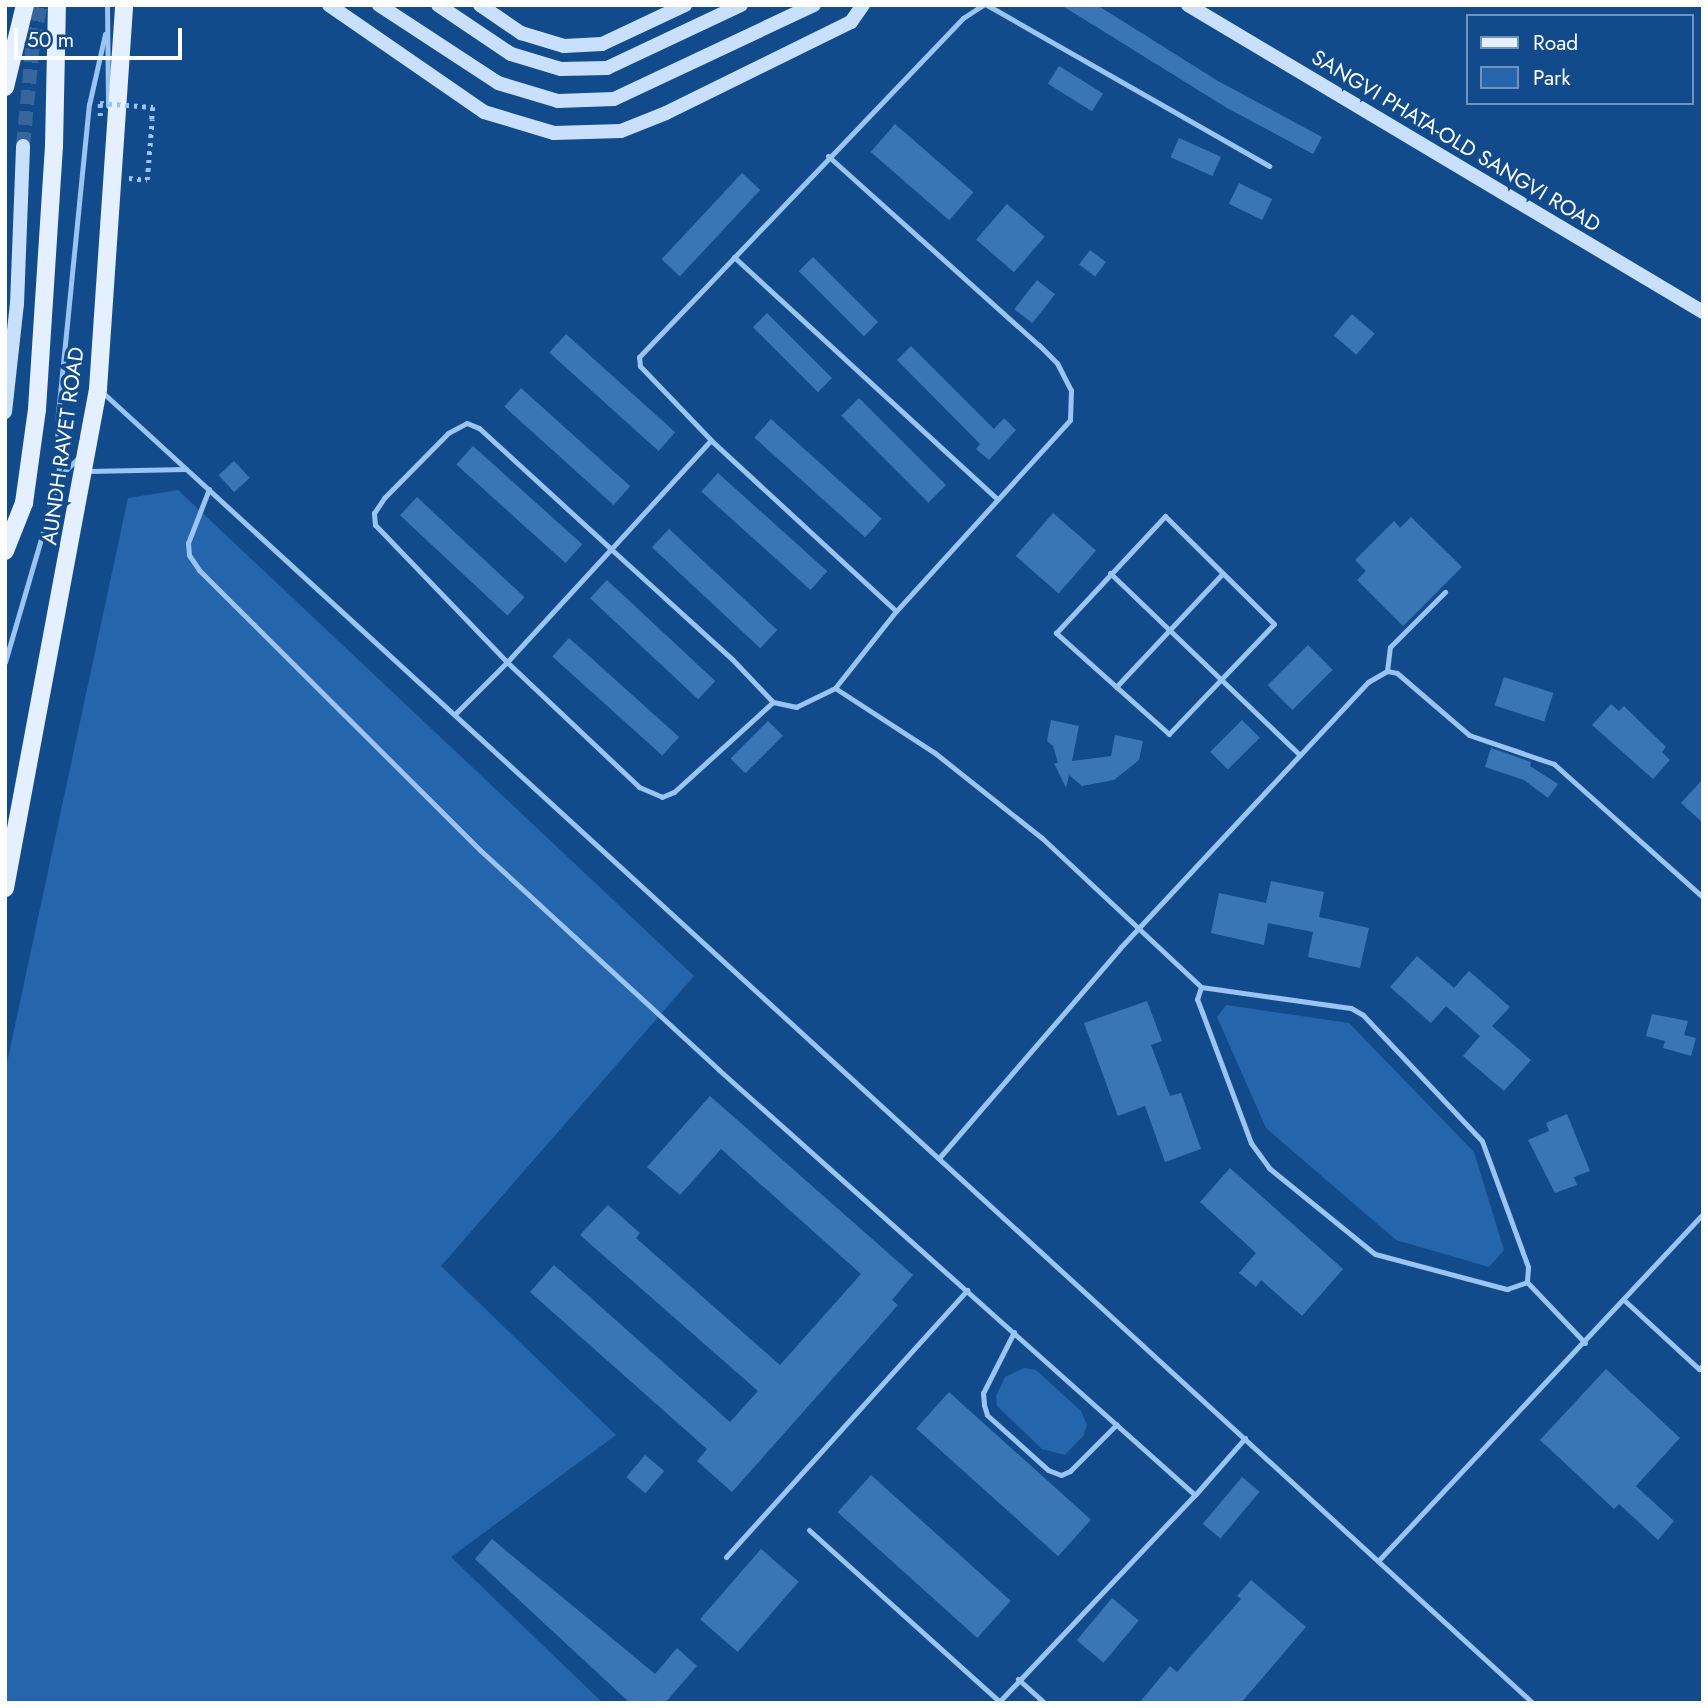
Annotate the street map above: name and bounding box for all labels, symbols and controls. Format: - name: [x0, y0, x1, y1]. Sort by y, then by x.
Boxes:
- scale bar: [18, 14, 186, 58]
- legend: [1466, 14, 1694, 105]
- text: 50 m: [27, 25, 74, 55]
- text: Road: [1533, 28, 1578, 58]
- street label: SANGVI PHATA-OLD SANGVI ROAD: [1307, 45, 1605, 237]
- text: Park: [1533, 63, 1570, 93]
- street label: AUNDH RAVET ROAD: [37, 345, 89, 547]

